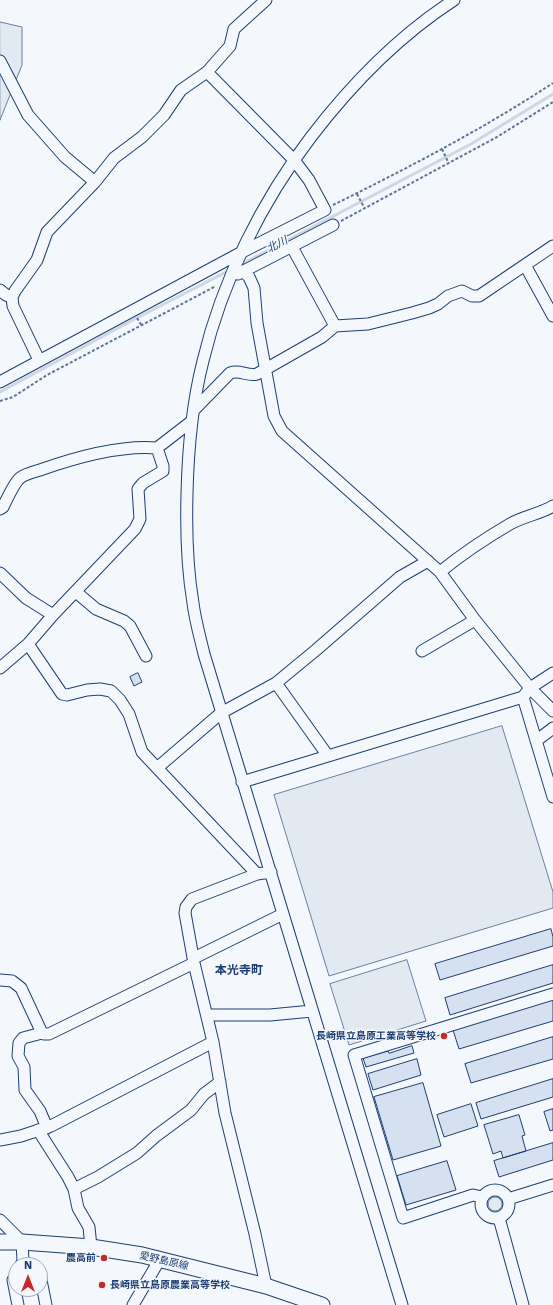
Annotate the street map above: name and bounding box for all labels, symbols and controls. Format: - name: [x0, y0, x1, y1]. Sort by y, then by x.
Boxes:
- water label: 北川: [264, 234, 290, 256]
- district label: 本光寺町: [215, 963, 263, 977]
- place label: 長崎県立島原工業高等学校: [316, 1030, 436, 1042]
- marker: 長崎県立島原工業高等学校: [439, 1031, 449, 1041]
- street label: 愛野島原線: [138, 1250, 190, 1272]
- place label: 農高前: [66, 1252, 96, 1264]
- marker: 農高前: [99, 1253, 109, 1263]
- north arrow: [8, 1257, 48, 1297]
- text: N: [24, 1259, 32, 1272]
- place label: 長崎県立島原農業高等学校: [110, 1279, 230, 1291]
- marker: 長崎県立島原農業高等学校: [97, 1280, 107, 1290]

